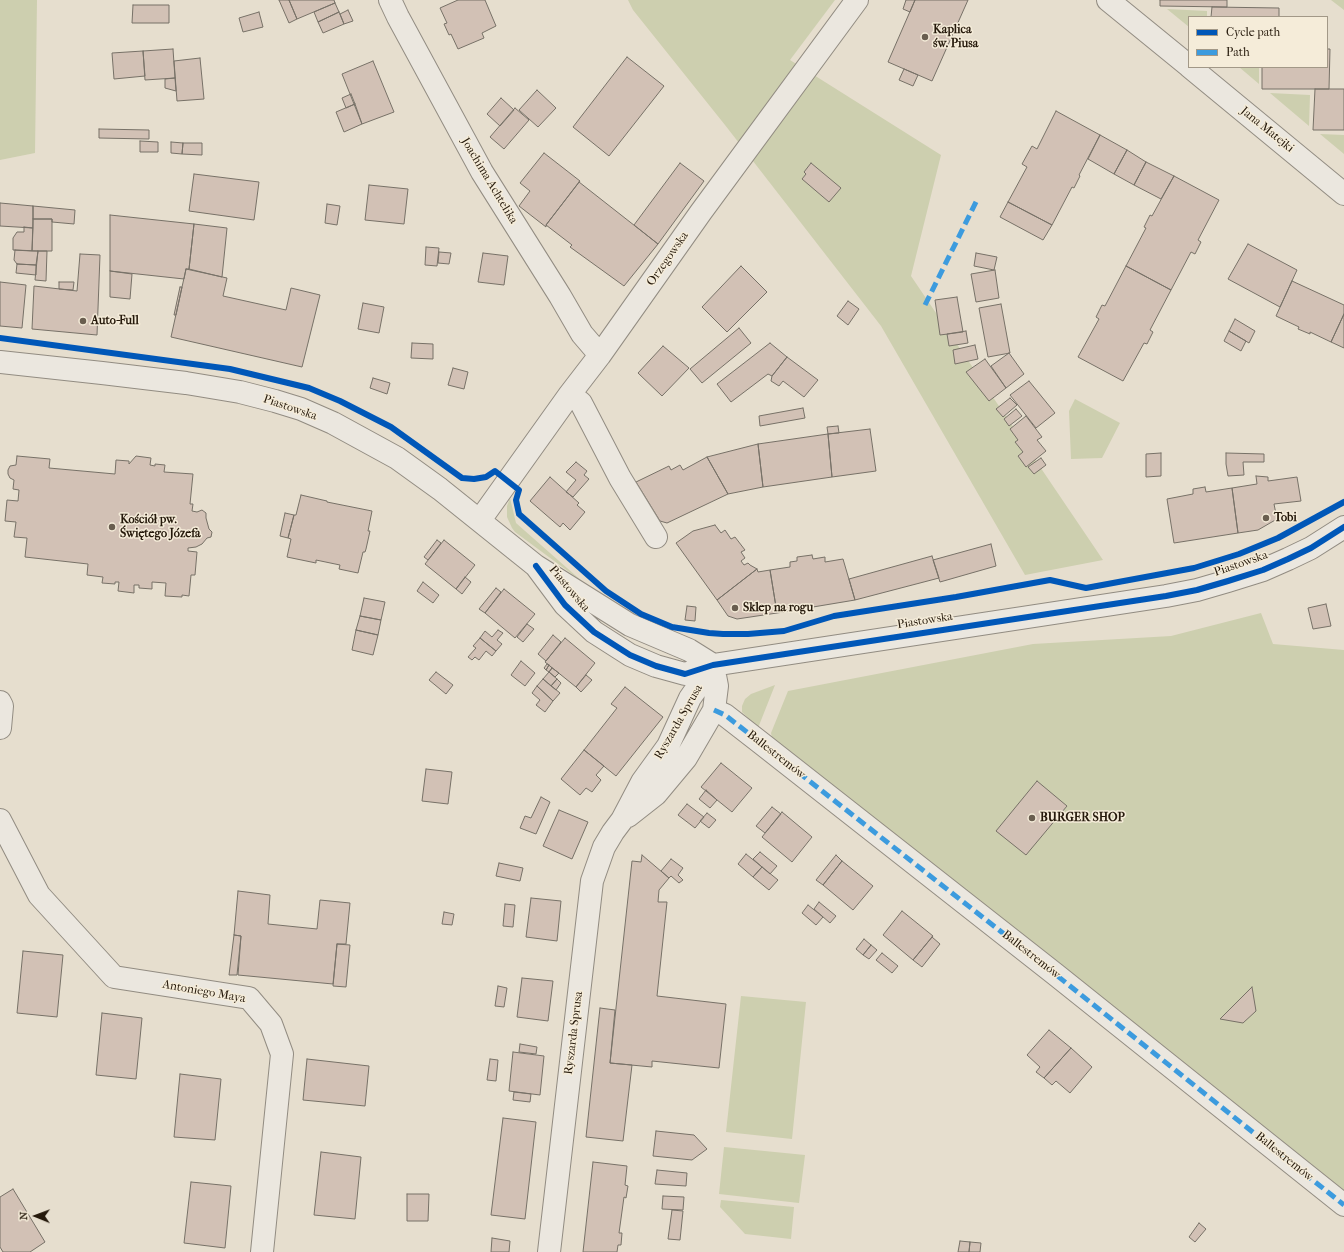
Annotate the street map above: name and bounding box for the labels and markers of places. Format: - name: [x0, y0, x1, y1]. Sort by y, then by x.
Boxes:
- place label: Kaplica św. Piusa: [933, 23, 978, 51]
- marker: Kaplica św. Piusa: [920, 32, 930, 42]
- place label: Auto-Full: [91, 314, 139, 328]
- marker: Auto-Full: [78, 316, 88, 326]
- place label: Tobi: [1274, 511, 1297, 525]
- place label: Kościół pw. Świętego Józefa: [120, 513, 201, 541]
- marker: Tobi: [1261, 513, 1271, 523]
- marker: Kościół pw. Świętego Józefa: [107, 522, 117, 532]
- place label: Sklep na rogu: [743, 601, 813, 615]
- marker: Sklep na rogu: [730, 603, 740, 613]
- place label: BURGER SHOP: [1040, 811, 1125, 825]
- marker: BURGER SHOP: [1027, 813, 1037, 823]

